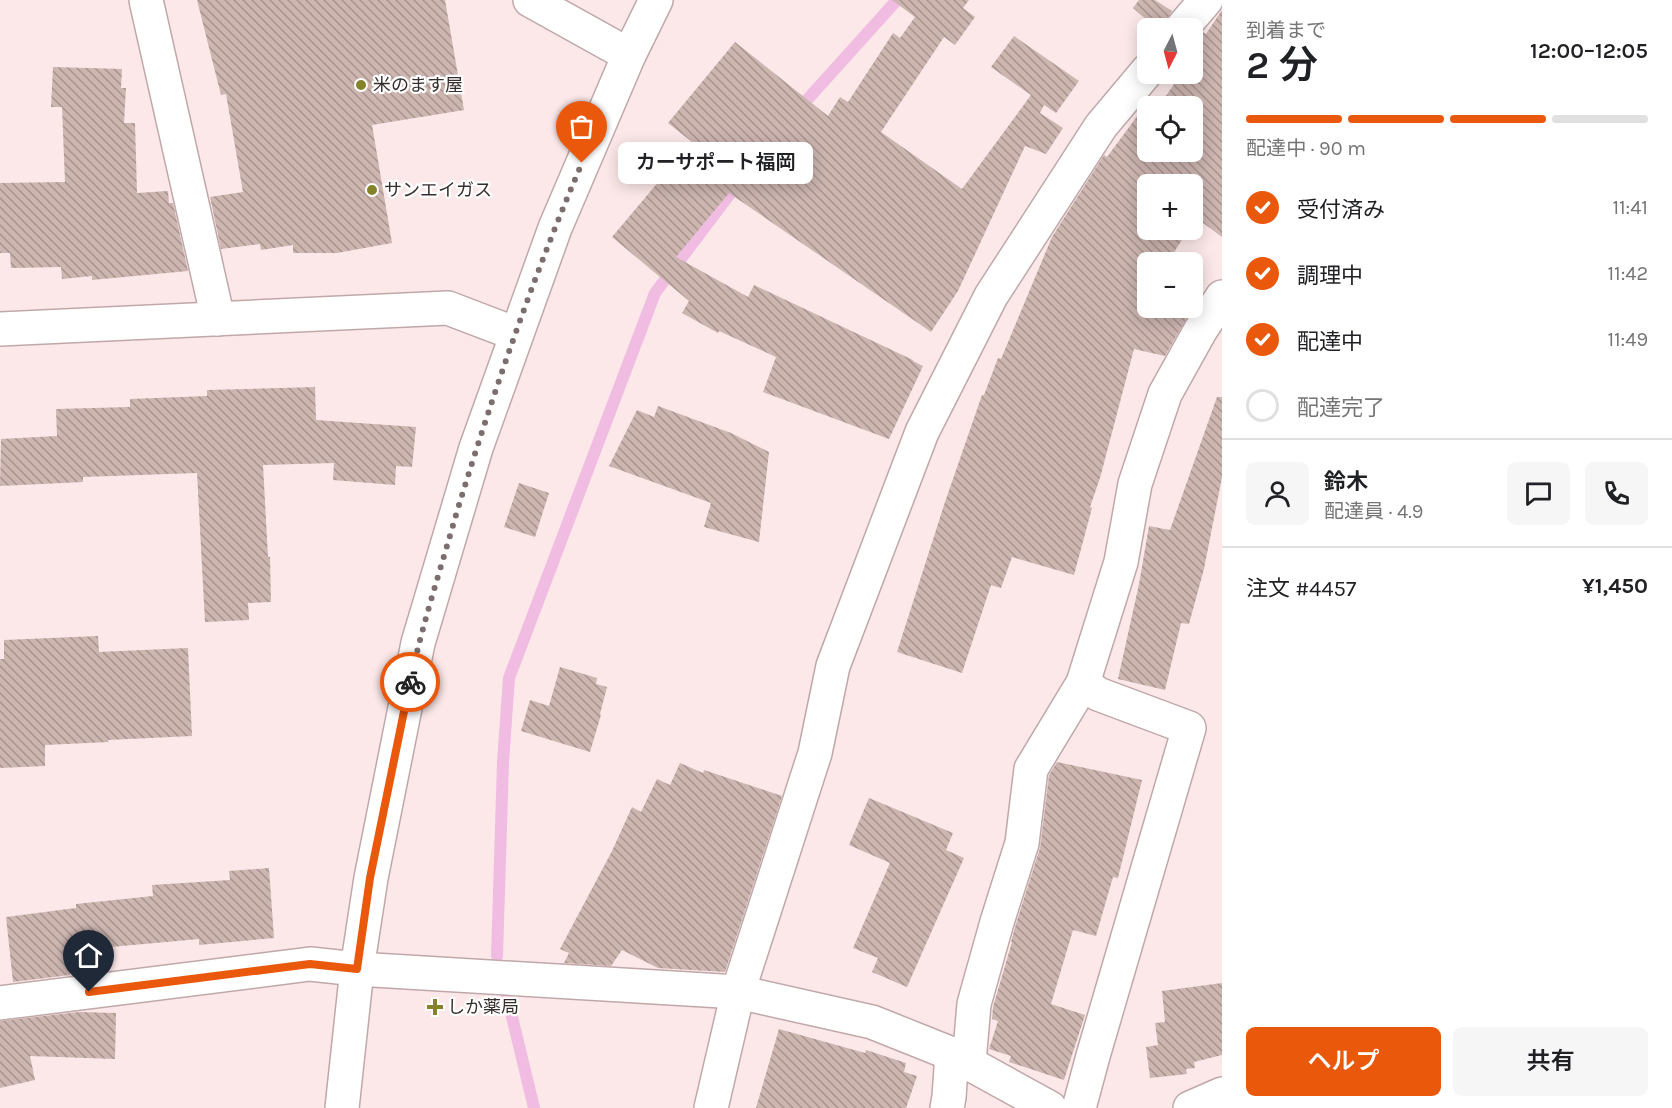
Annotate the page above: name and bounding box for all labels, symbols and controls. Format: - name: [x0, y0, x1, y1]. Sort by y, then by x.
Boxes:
- north arrow: [1137, 18, 1203, 84]
- map controls: [1137, 18, 1203, 318]
- text: 到着まで: [1246, 19, 1326, 42]
- text: 12:00–12:05: [1530, 38, 1648, 64]
- text: 2 分: [1246, 42, 1318, 88]
- place label: 米のます屋: [373, 74, 463, 96]
- marker: 米のます屋: [354, 78, 368, 92]
- button: locate: [1137, 96, 1203, 162]
- pin: [556, 101, 607, 163]
- icon: bag: [565, 110, 598, 143]
- text: 配達中 · 90 m: [1246, 137, 1366, 160]
- callout: カーサポート福岡: [618, 142, 813, 184]
- text: カーサポート福岡: [636, 151, 795, 174]
- button: +: [1137, 174, 1203, 240]
- place label: サンエイガス: [384, 179, 492, 201]
- marker: サンエイガス: [365, 183, 379, 197]
- icon: check: [1246, 191, 1279, 224]
- text: 11:41: [1612, 196, 1648, 219]
- text: 受付済み: [1297, 197, 1385, 223]
- button: −: [1137, 252, 1203, 318]
- icon: check: [1246, 257, 1279, 290]
- text: 11:42: [1607, 262, 1648, 285]
- text: 調理中: [1297, 263, 1363, 289]
- icon: check: [1246, 323, 1279, 356]
- text: 11:49: [1607, 328, 1648, 351]
- text: 配達中: [1297, 329, 1363, 355]
- text: 配達完了: [1297, 395, 1385, 421]
- button: person: [1246, 462, 1309, 525]
- button: chat: [1507, 462, 1570, 525]
- button: phone: [1585, 462, 1648, 525]
- text: 鈴木: [1324, 469, 1368, 495]
- text: 配達員 · 4.9: [1324, 500, 1423, 523]
- text: ¥1,450: [1582, 573, 1648, 599]
- text: 注文 #4457: [1246, 576, 1356, 602]
- courier: [380, 652, 440, 712]
- icon: bike: [394, 666, 427, 699]
- pin: [63, 930, 114, 992]
- icon: home: [72, 939, 105, 972]
- place label: しか薬局: [447, 996, 519, 1018]
- marker: しか薬局: [428, 1000, 442, 1014]
- button: ヘルプ: [1246, 1027, 1441, 1096]
- button: 共有: [1453, 1027, 1648, 1096]

